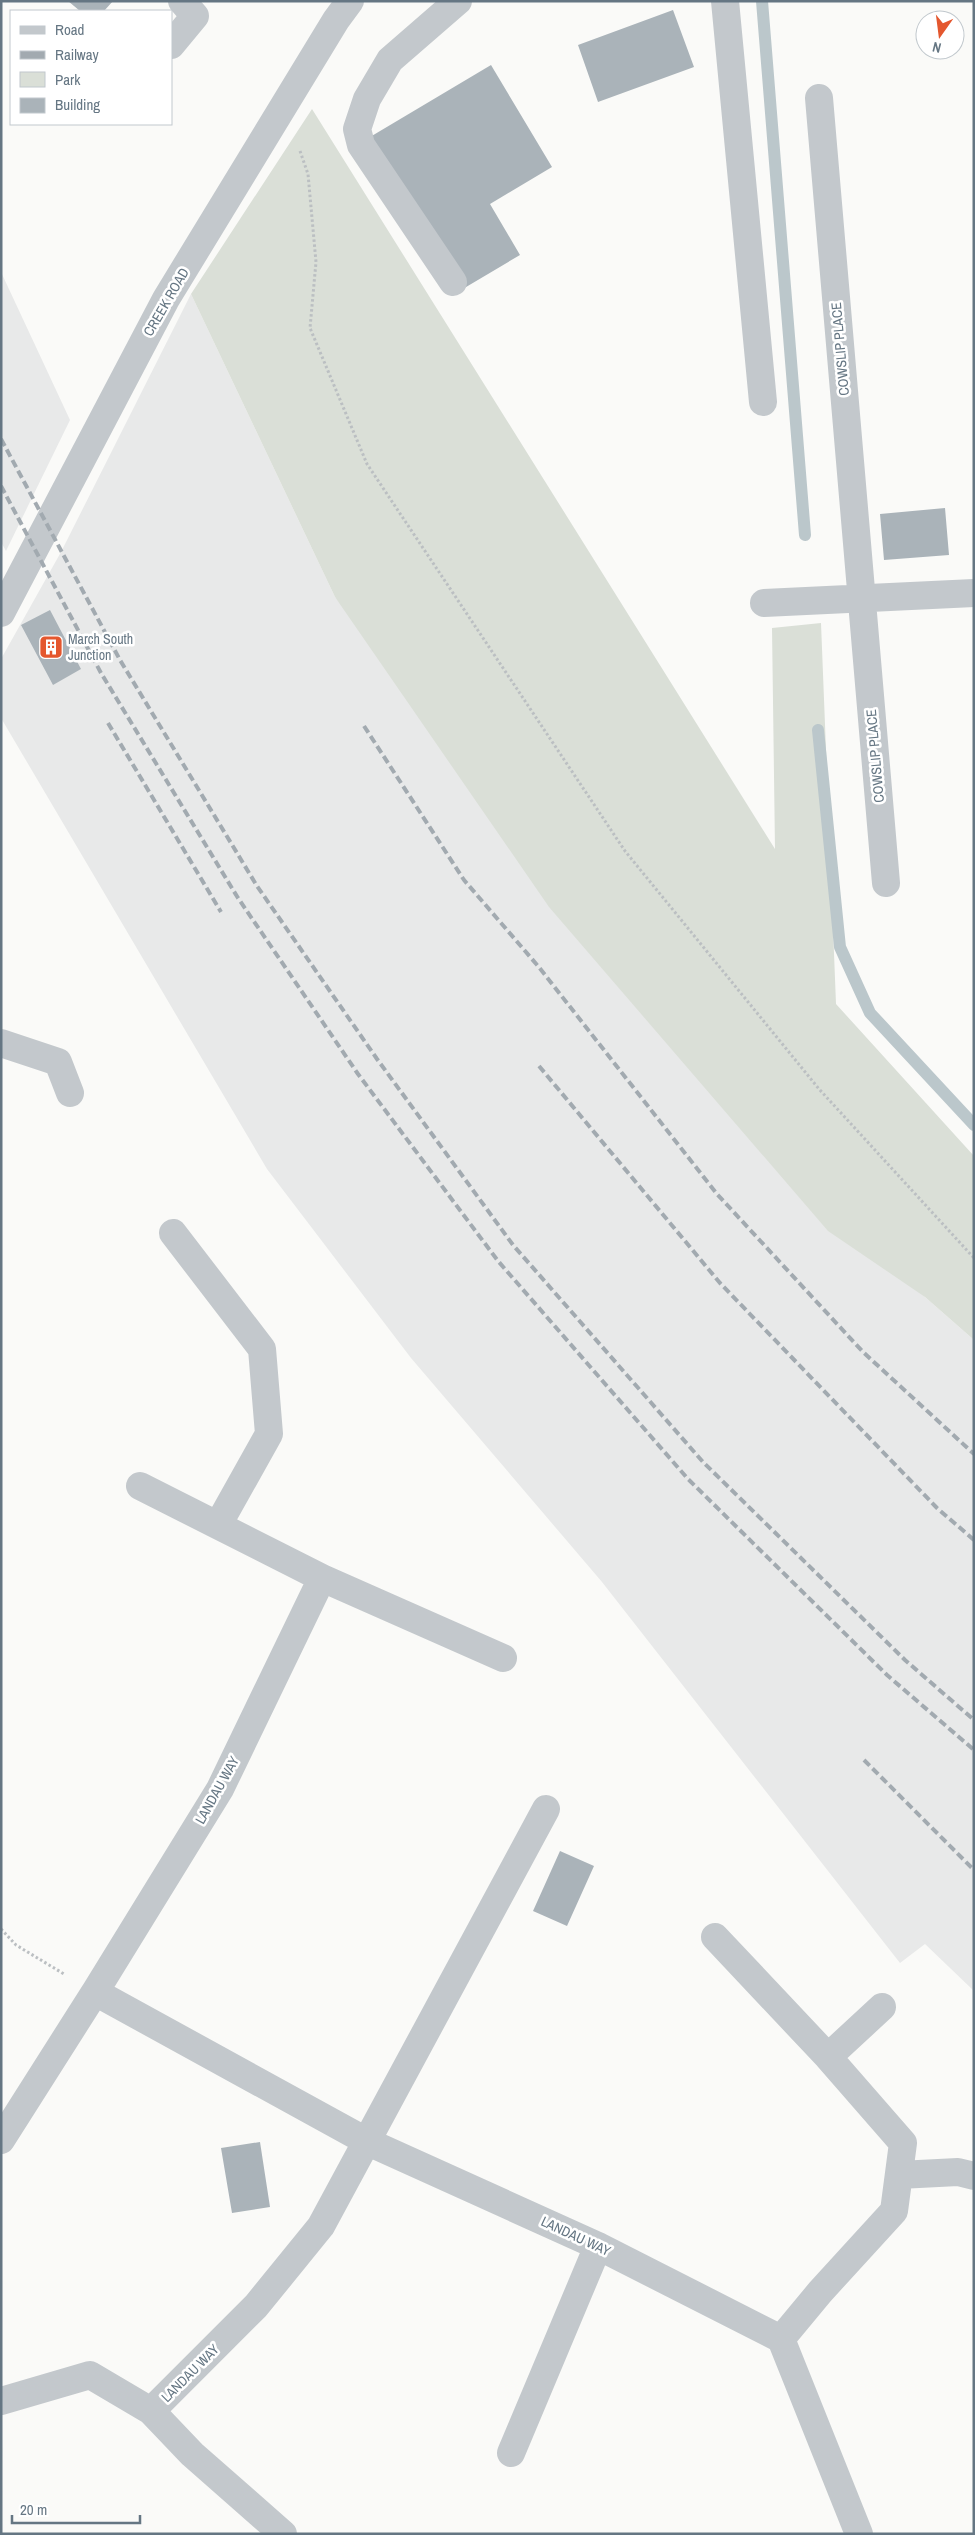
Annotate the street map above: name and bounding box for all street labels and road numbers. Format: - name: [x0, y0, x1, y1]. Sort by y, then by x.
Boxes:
- street label: CREEK ROAD: [139, 265, 193, 339]
- street label: COWSLIP PLACE: [827, 302, 853, 396]
- street label: COWSLIP PLACE: [862, 709, 888, 803]
- street label: LANDAU WAY: [191, 1753, 243, 1827]
- street label: LANDAU WAY: [538, 2212, 614, 2260]
- street label: LANDAU WAY: [157, 2340, 223, 2406]

